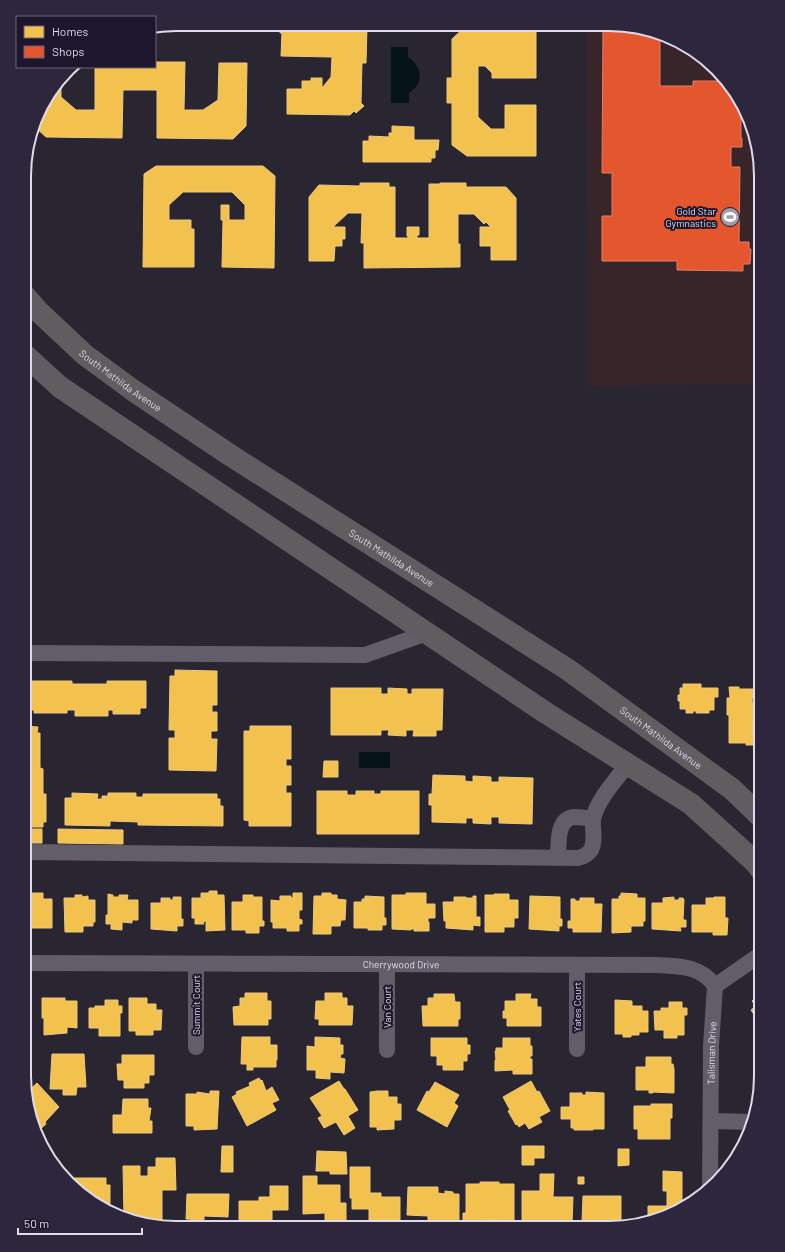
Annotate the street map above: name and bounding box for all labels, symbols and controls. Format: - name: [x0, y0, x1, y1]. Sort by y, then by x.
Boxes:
- legend: [16, 16, 156, 68]
- text: Homes: [52, 24, 89, 38]
- text: Shops: [52, 44, 85, 58]
- place label: Gold Star Gymnastics: [665, 205, 716, 229]
- sports icon: Gold Star Gymnastics: [719, 206, 741, 228]
- street label: South Mathilda Avenue: [77, 347, 164, 414]
- street label: South Mathilda Avenue: [347, 526, 436, 589]
- street label: South Mathilda Avenue: [618, 704, 704, 771]
- street label: Cherrywood Drive: [363, 958, 439, 970]
- street label: Summit Court: [190, 975, 202, 1035]
- street label: Yates Court: [571, 982, 583, 1032]
- street label: Van Court: [381, 986, 393, 1028]
- street label: Talisman Drive: [705, 1021, 719, 1085]
- scale bar: [18, 1210, 142, 1236]
- text: 50 m: [24, 1216, 49, 1230]

